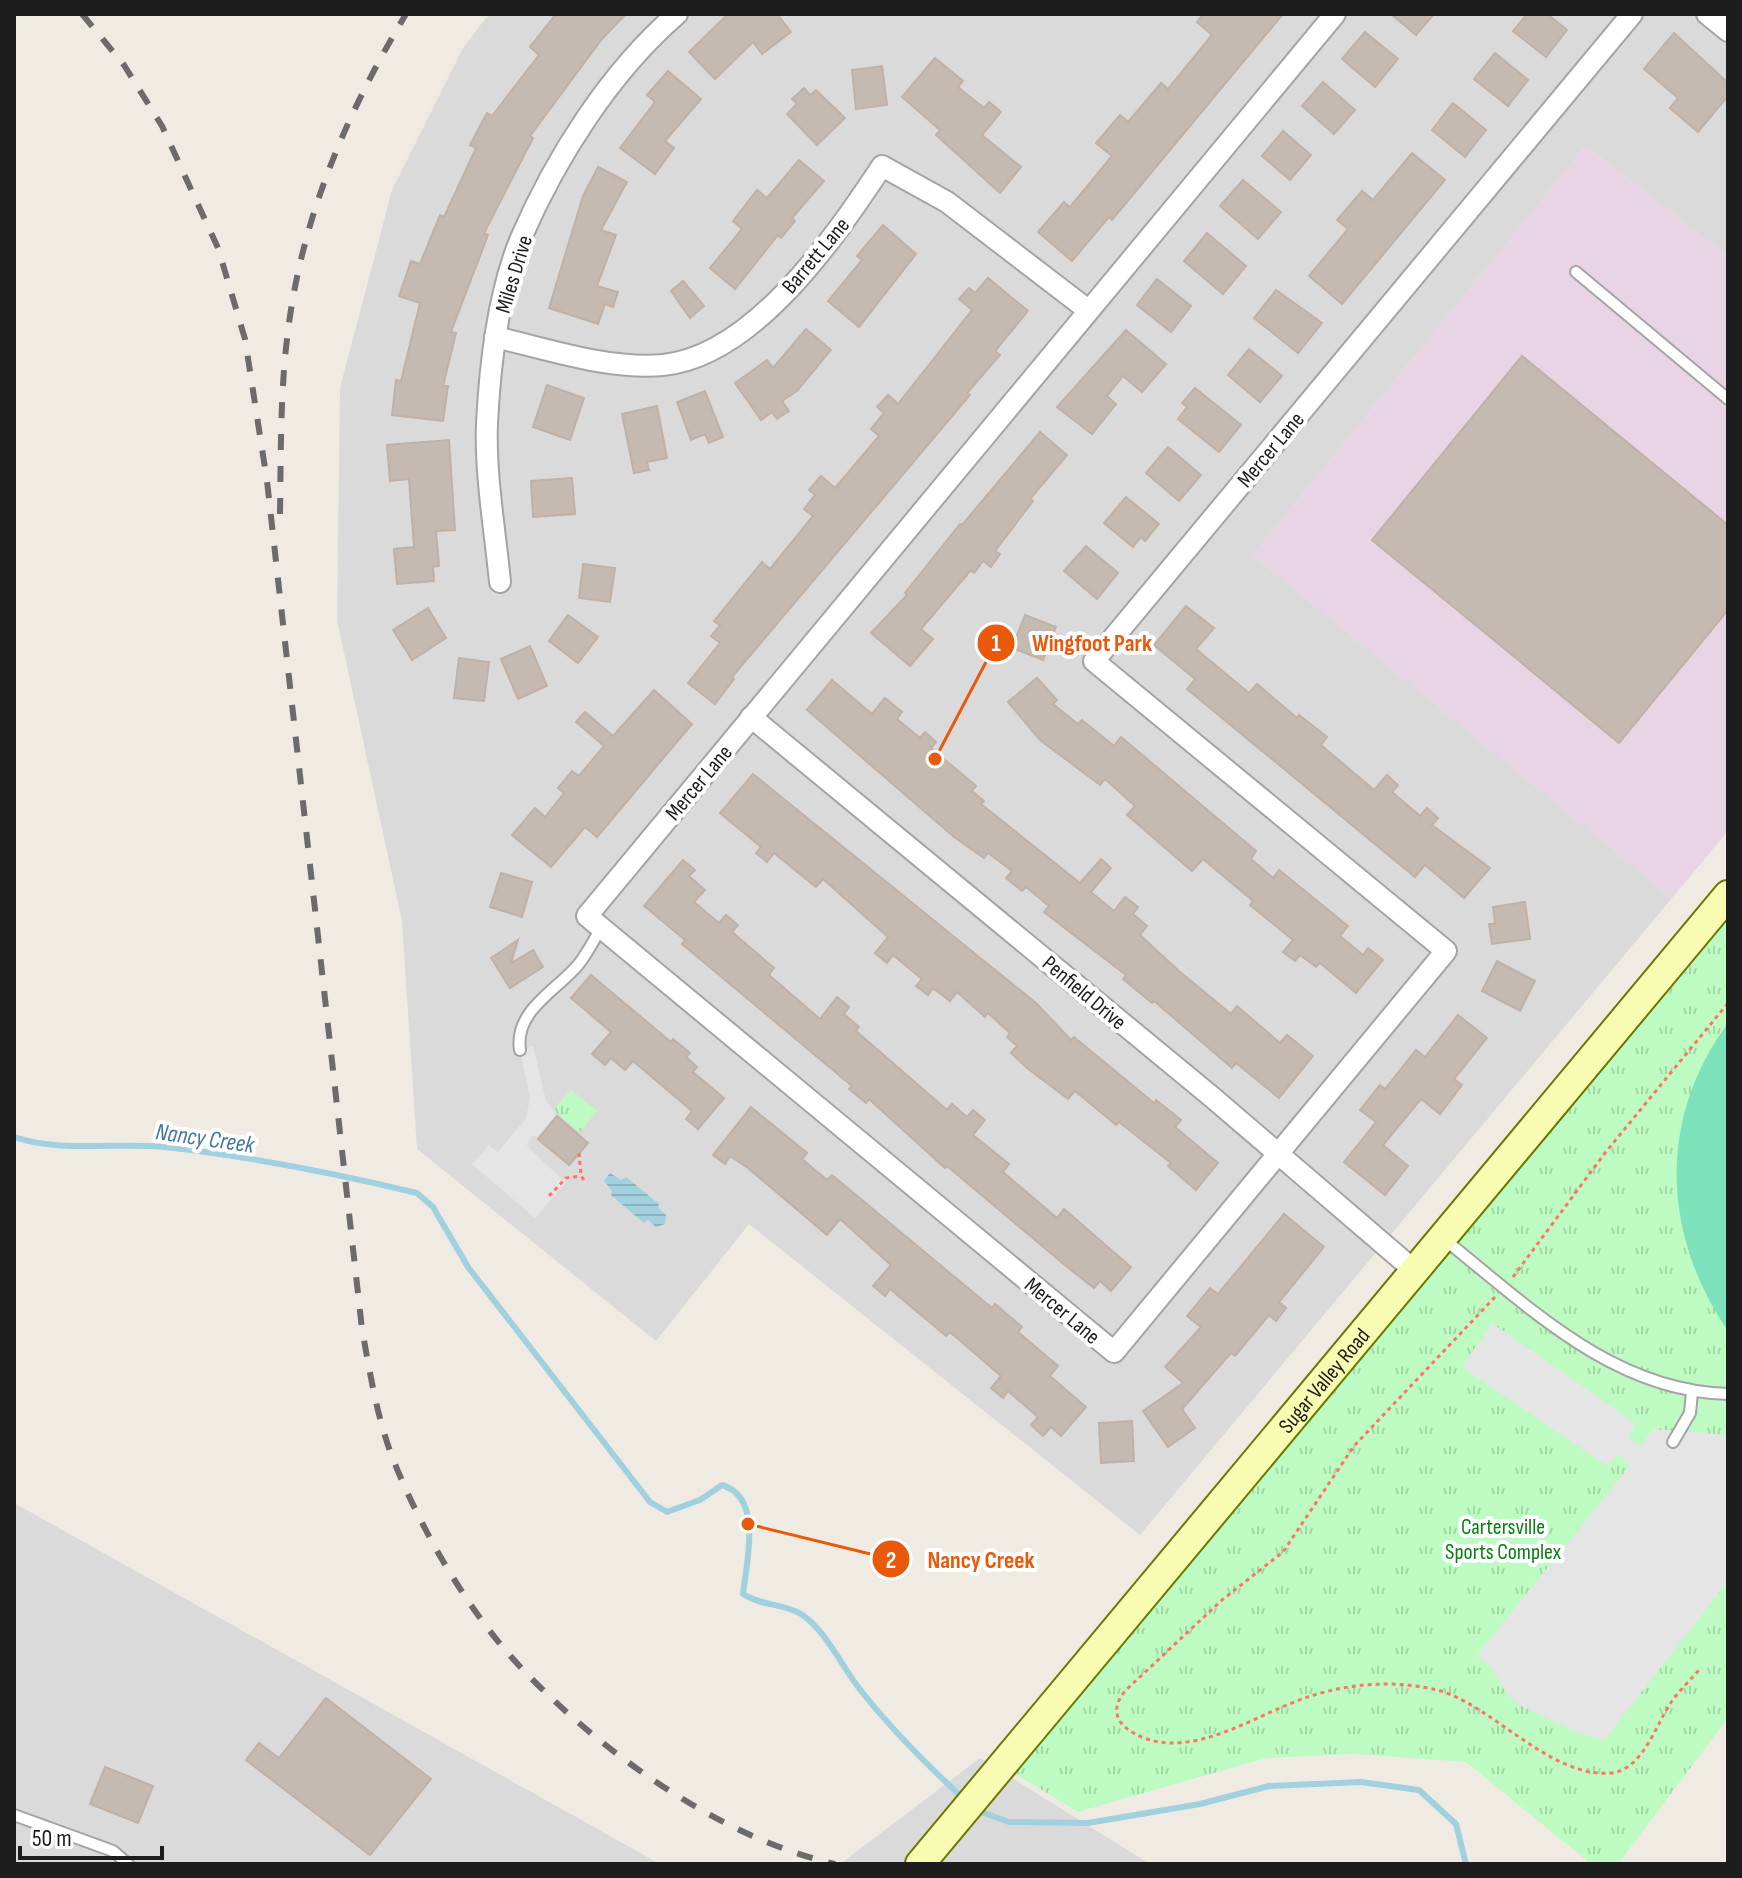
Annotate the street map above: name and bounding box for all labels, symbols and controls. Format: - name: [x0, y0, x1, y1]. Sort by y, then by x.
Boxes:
- street label: Barrett Lane: [777, 212, 856, 300]
- street label: Miles Drive: [490, 232, 539, 317]
- street label: Mercer Lane: [1232, 407, 1310, 493]
- callout: Wingfoot Park: [976, 619, 1168, 667]
- text: 1: [991, 629, 1001, 658]
- text: Wingfoot Park: [1032, 629, 1152, 658]
- street label: Mercer Lane: [660, 740, 738, 826]
- street label: Penfield Drive: [1037, 950, 1131, 1036]
- water label: Nancy Creek: [154, 1117, 257, 1160]
- street label: Mercer Lane: [1019, 1272, 1105, 1350]
- street label: Sugar Valley Road: [1273, 1323, 1376, 1439]
- park label: Cartersville Sports Complex: [1445, 1514, 1562, 1566]
- callout: Nancy Creek: [871, 1535, 1050, 1583]
- text: 2: [886, 1546, 896, 1575]
- text: Nancy Creek: [927, 1546, 1035, 1575]
- scale bar: [20, 1810, 162, 1860]
- text: 50 m: [32, 1824, 72, 1853]

